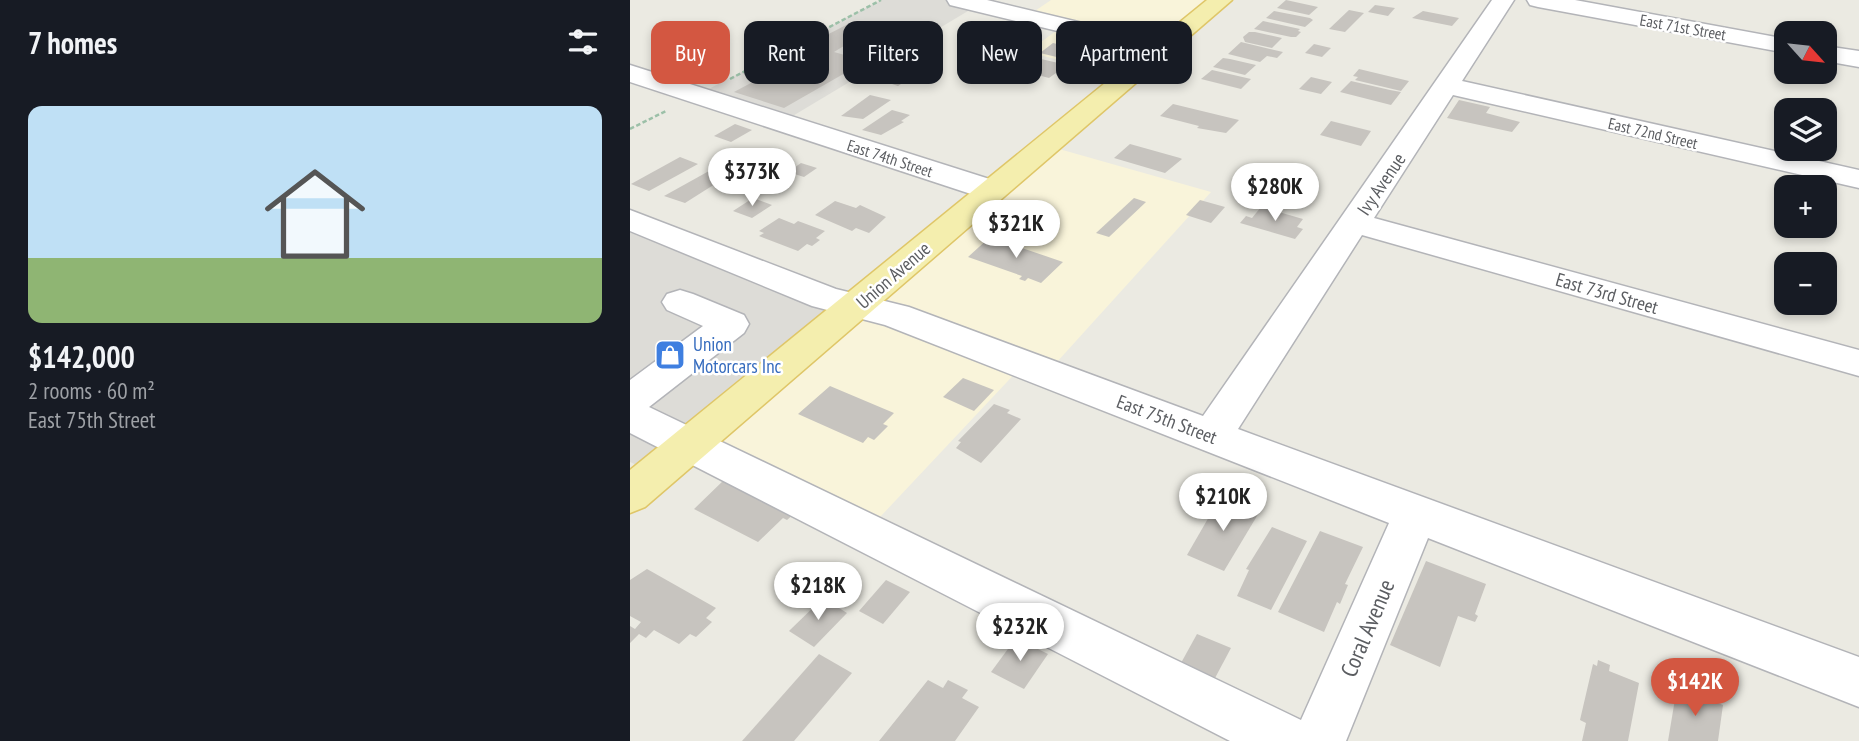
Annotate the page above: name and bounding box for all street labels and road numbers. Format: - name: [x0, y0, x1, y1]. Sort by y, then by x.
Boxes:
- street label: East 71st Street: [1638, 10, 1728, 45]
- street label: East 72nd Street: [1606, 113, 1700, 153]
- street label: East 74th Street: [845, 135, 936, 181]
- street label: Ivy Avenue: [1351, 148, 1411, 220]
- street label: Union Avenue: [851, 236, 935, 314]
- street label: East 73rd Street: [1553, 267, 1662, 319]
- street label: East 75th Street: [1113, 389, 1221, 449]
- street label: Coral Avenue: [1334, 575, 1400, 681]

